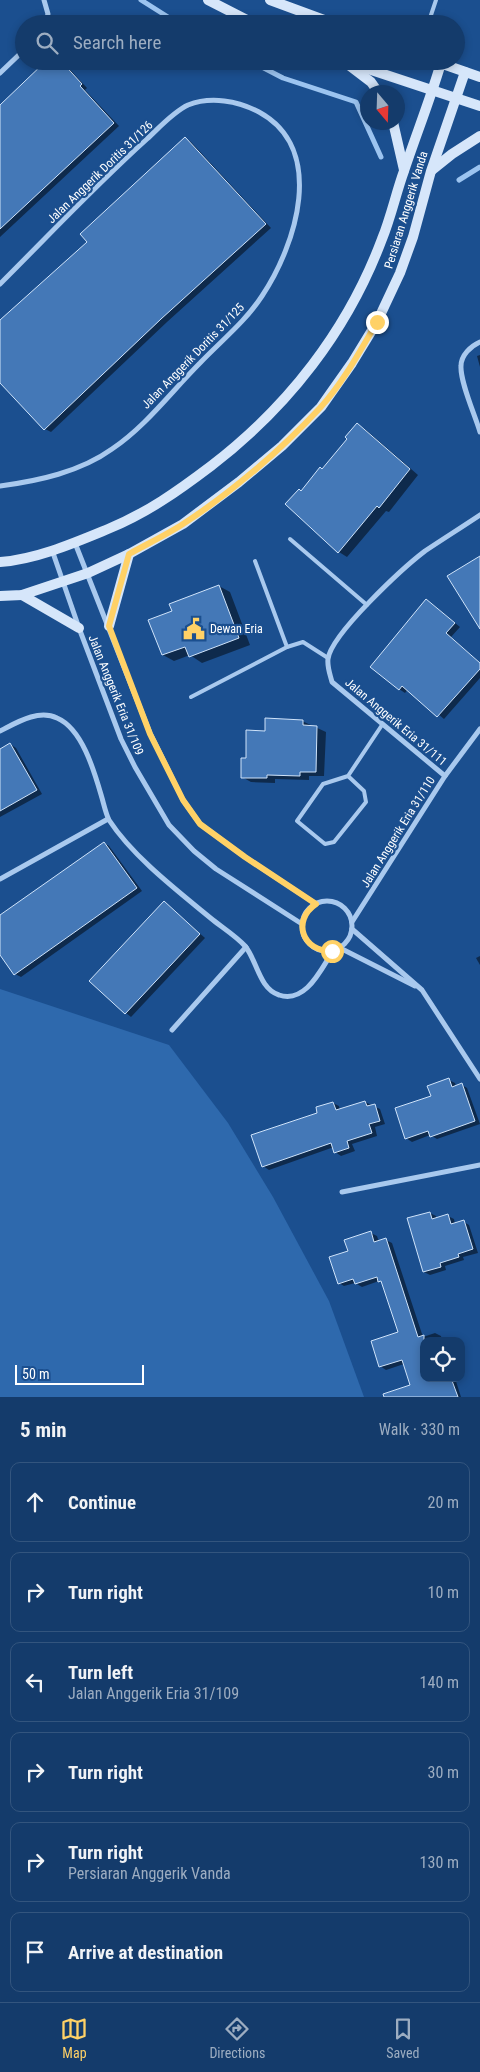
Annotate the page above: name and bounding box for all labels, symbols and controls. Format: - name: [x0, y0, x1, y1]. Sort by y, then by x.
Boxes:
- search box: [15, 15, 465, 70]
- icon: search: [33, 29, 61, 57]
- text: Search here: [73, 31, 161, 54]
- north arrow: [360, 85, 405, 130]
- street label: Jalan Anggerik Doritis 31/126: [44, 118, 156, 226]
- street label: Persiaran Anggerik Vanda: [381, 149, 431, 270]
- street label: Jalan Anggerik Doritis 31/125: [139, 300, 247, 412]
- route end: [366, 311, 389, 334]
- public building icon: Dewan Eria: [181, 616, 207, 642]
- place label: Dewan Eria: [210, 622, 263, 636]
- street label: Jalan Anggerik Eria 31/109: [85, 633, 147, 757]
- street label: Jalan Anggerik Eria 31/111: [342, 675, 450, 769]
- street label: Jalan Anggerik Eria 31/110: [358, 774, 438, 890]
- route start: [321, 940, 344, 963]
- map controls: [420, 1337, 465, 1382]
- button: locate: [420, 1337, 465, 1382]
- scale bar: [15, 1362, 144, 1385]
- text: 50 m: [22, 1366, 50, 1382]
- text: 5 min: [20, 1418, 67, 1442]
- text: Walk · 330 m: [379, 1420, 460, 1439]
- icon: ahead: [21, 1488, 49, 1516]
- text: Continue: [68, 1491, 136, 1514]
- text: 20 m: [427, 1493, 459, 1512]
- icon: right: [21, 1578, 49, 1606]
- text: Turn right: [68, 1581, 143, 1604]
- text: 10 m: [427, 1583, 459, 1602]
- text: Turn left: [68, 1661, 133, 1684]
- icon: left: [21, 1668, 49, 1696]
- text: 140 m: [420, 1673, 459, 1692]
- text: Jalan Anggerik Eria 31/109: [68, 1684, 239, 1703]
- icon: right: [21, 1758, 49, 1786]
- text: Turn right: [68, 1761, 143, 1784]
- text: 30 m: [427, 1763, 459, 1782]
- text: Turn right: [68, 1841, 143, 1864]
- icon: right: [21, 1848, 49, 1876]
- text: 130 m: [420, 1853, 459, 1872]
- text: Persiaran Anggerik Vanda: [68, 1864, 231, 1883]
- icon: arrive: [21, 1938, 49, 1966]
- text: Arrive at destination: [68, 1941, 223, 1964]
- tab: Map: [60, 2015, 88, 2061]
- tab: Directions: [209, 2015, 265, 2061]
- tab: Saved: [386, 2015, 420, 2061]

